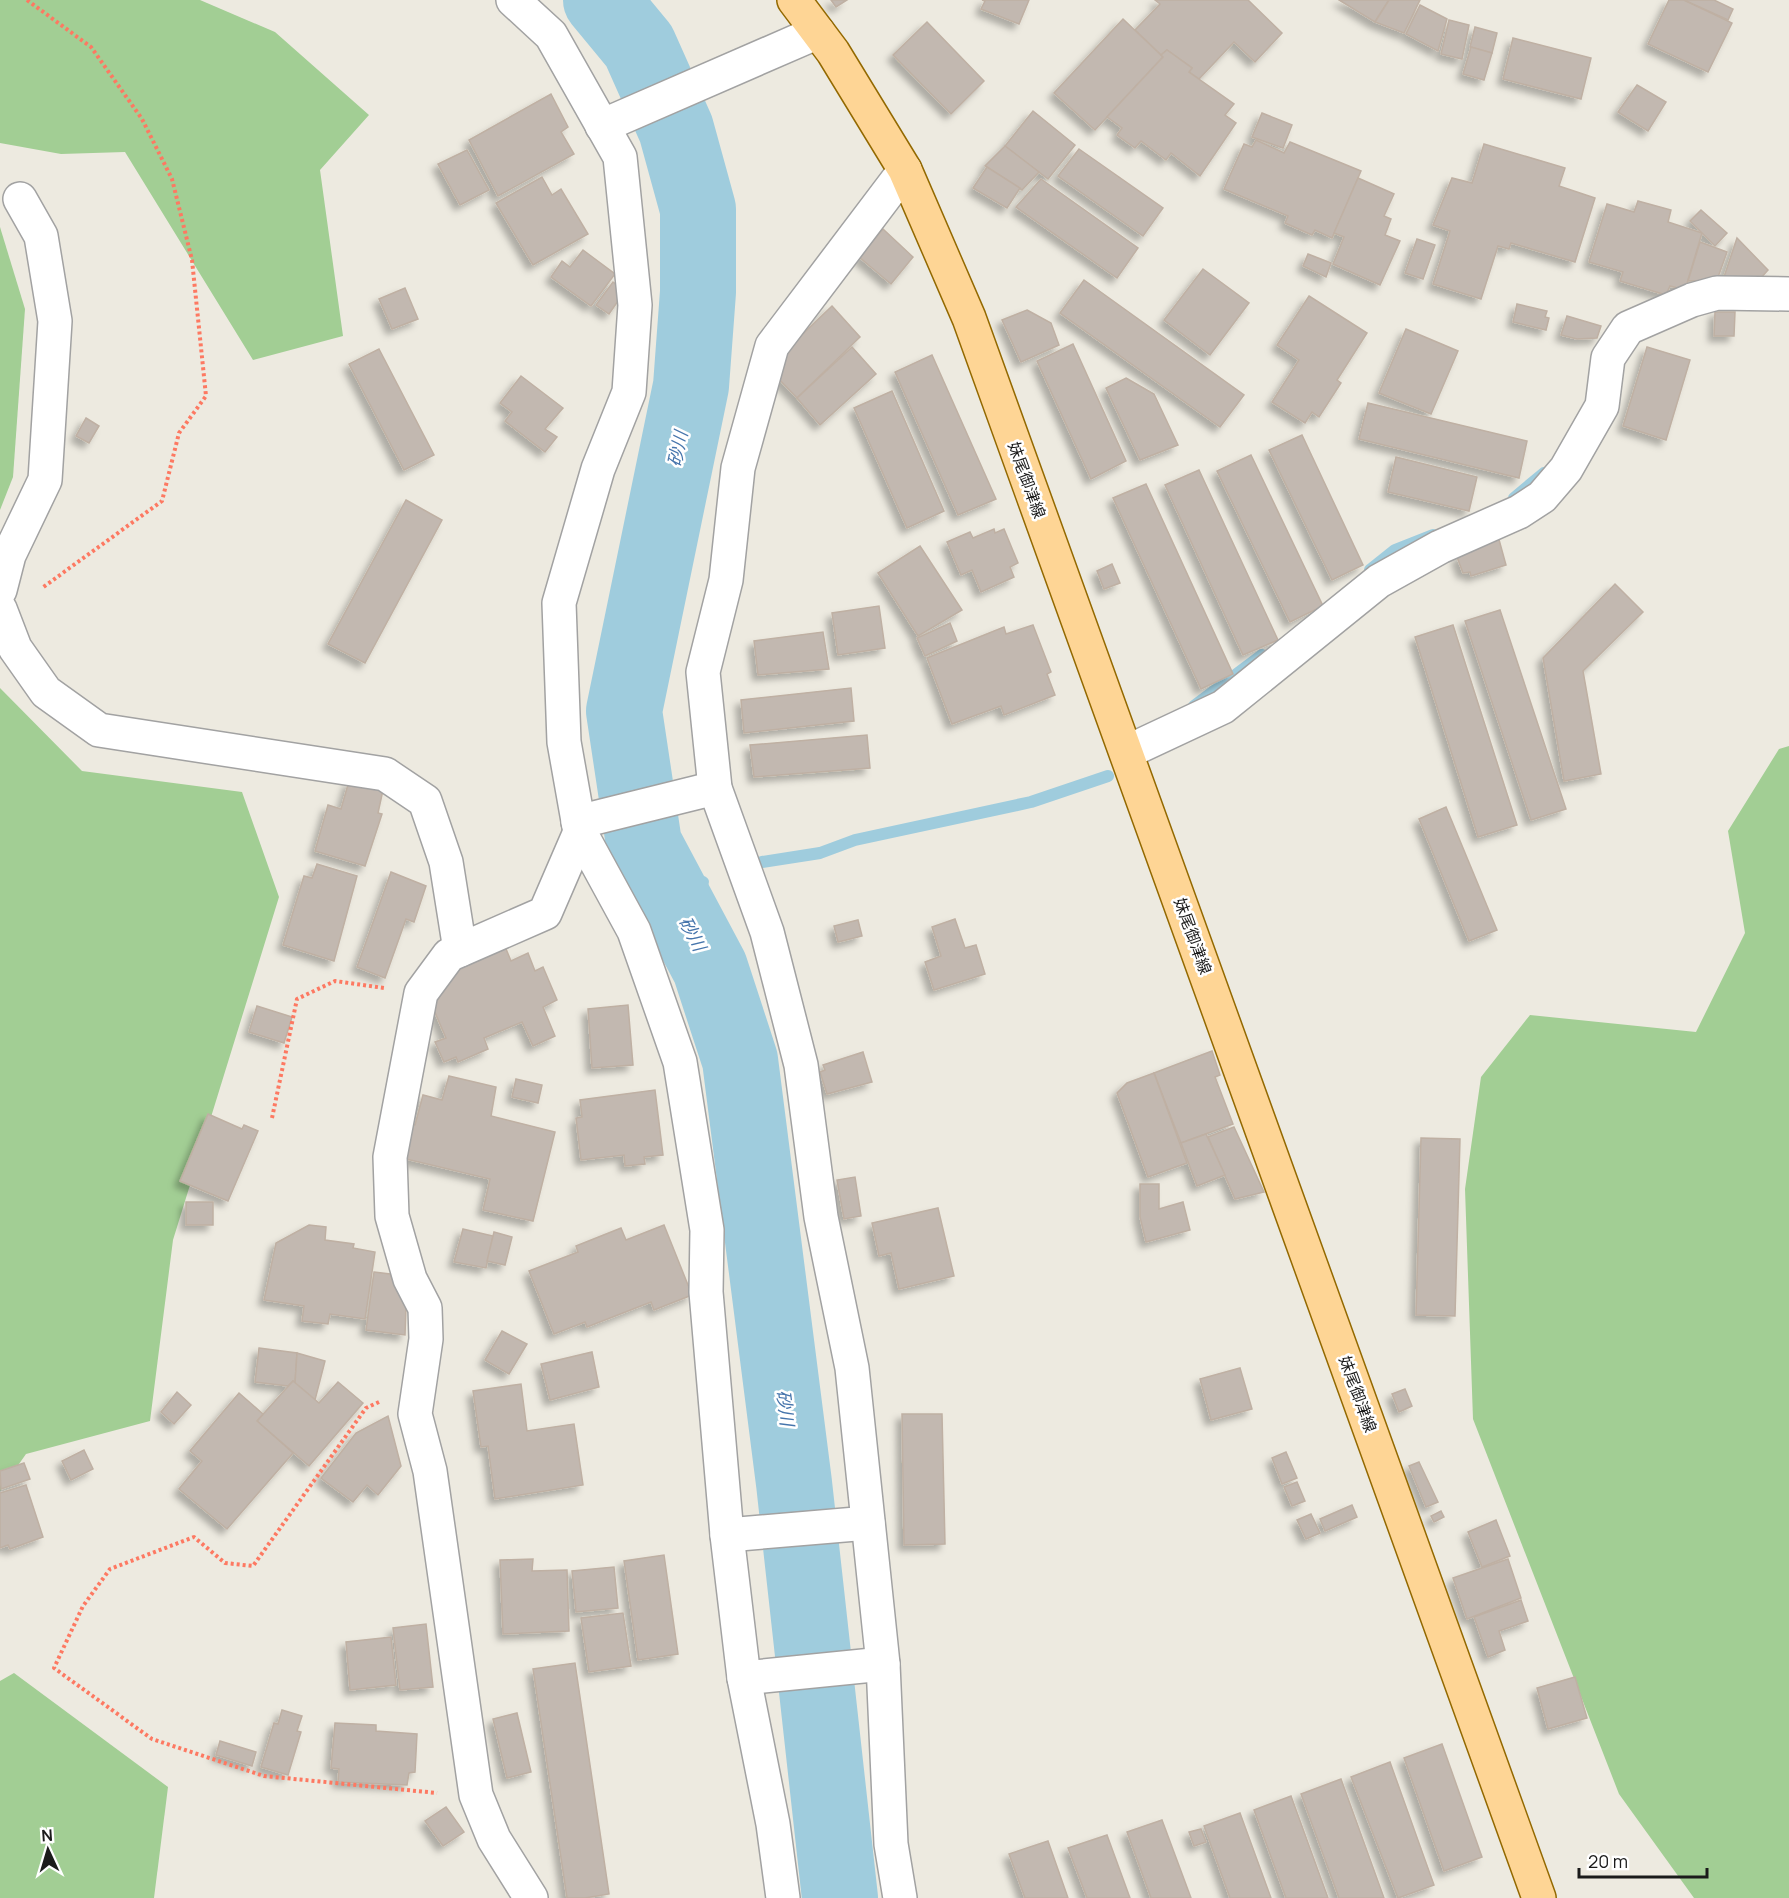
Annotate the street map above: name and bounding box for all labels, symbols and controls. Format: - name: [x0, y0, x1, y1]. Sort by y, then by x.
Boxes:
- water label: 砂川: [662, 427, 693, 469]
- street label: 妹尾御津線: [1003, 439, 1051, 521]
- street label: 妹尾御津線: [1169, 895, 1217, 977]
- water label: 砂川: [674, 912, 713, 957]
- street label: 妹尾御津線: [1334, 1353, 1382, 1435]
- water label: 砂川: [772, 1389, 800, 1429]
- north arrow: [18, 1820, 78, 1880]
- text: N: [40, 1824, 53, 1846]
- scale bar: [1579, 1841, 1706, 1879]
- text: 20 m: [1588, 1849, 1628, 1873]

